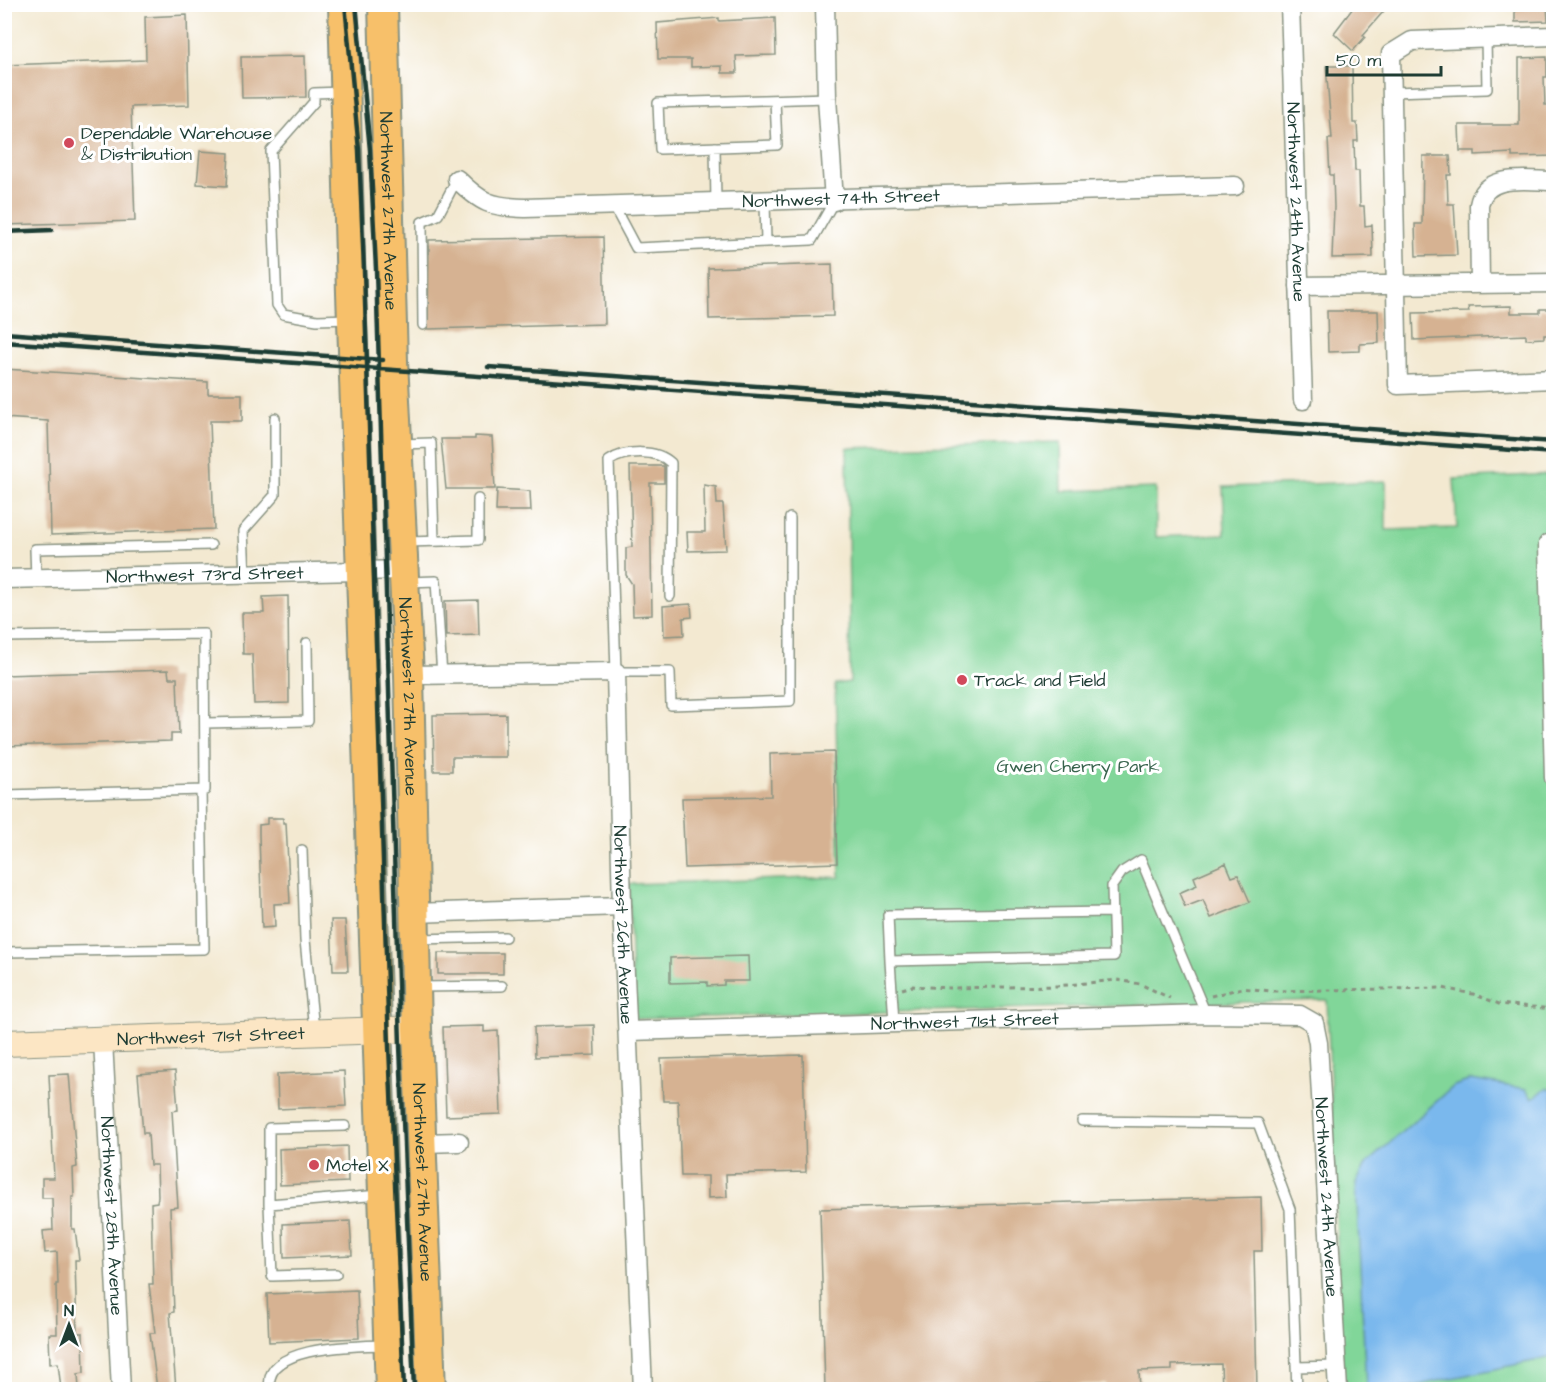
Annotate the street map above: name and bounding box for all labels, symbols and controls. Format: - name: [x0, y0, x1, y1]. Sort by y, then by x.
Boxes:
- scale bar: [1327, 39, 1441, 77]
- text: 50 m: [1336, 48, 1381, 73]
- street label: Northwest 24th Avenue: [1280, 102, 1312, 302]
- street label: Northwest 27th Avenue: [373, 111, 404, 311]
- place label: Dependable Warehouse & Distribution: [81, 121, 272, 167]
- marker: Dependable Warehouse & Distribution: [62, 136, 76, 150]
- street label: Northwest 74th Street: [742, 183, 941, 214]
- street label: Northwest 73rd Street: [106, 560, 305, 590]
- street label: Northwest 27th Avenue: [392, 597, 424, 796]
- place label: Track and Field: [974, 668, 1106, 693]
- marker: Track and Field: [955, 673, 969, 687]
- park label: Gwen Cherry Park: [997, 754, 1159, 780]
- street label: Northwest 26th Avenue: [607, 825, 639, 1025]
- street label: Northwest 71st Street: [871, 1006, 1060, 1037]
- street label: Northwest 71st Street: [117, 1021, 306, 1052]
- street label: Northwest 27th Avenue: [406, 1082, 439, 1282]
- street label: Northwest 24th Avenue: [1308, 1096, 1345, 1298]
- street label: Northwest 28th Avenue: [94, 1116, 129, 1316]
- place label: Motel X: [326, 1153, 389, 1178]
- marker: Motel X: [307, 1158, 321, 1172]
- north arrow: [39, 1295, 99, 1355]
- text: N: [64, 1300, 74, 1322]

